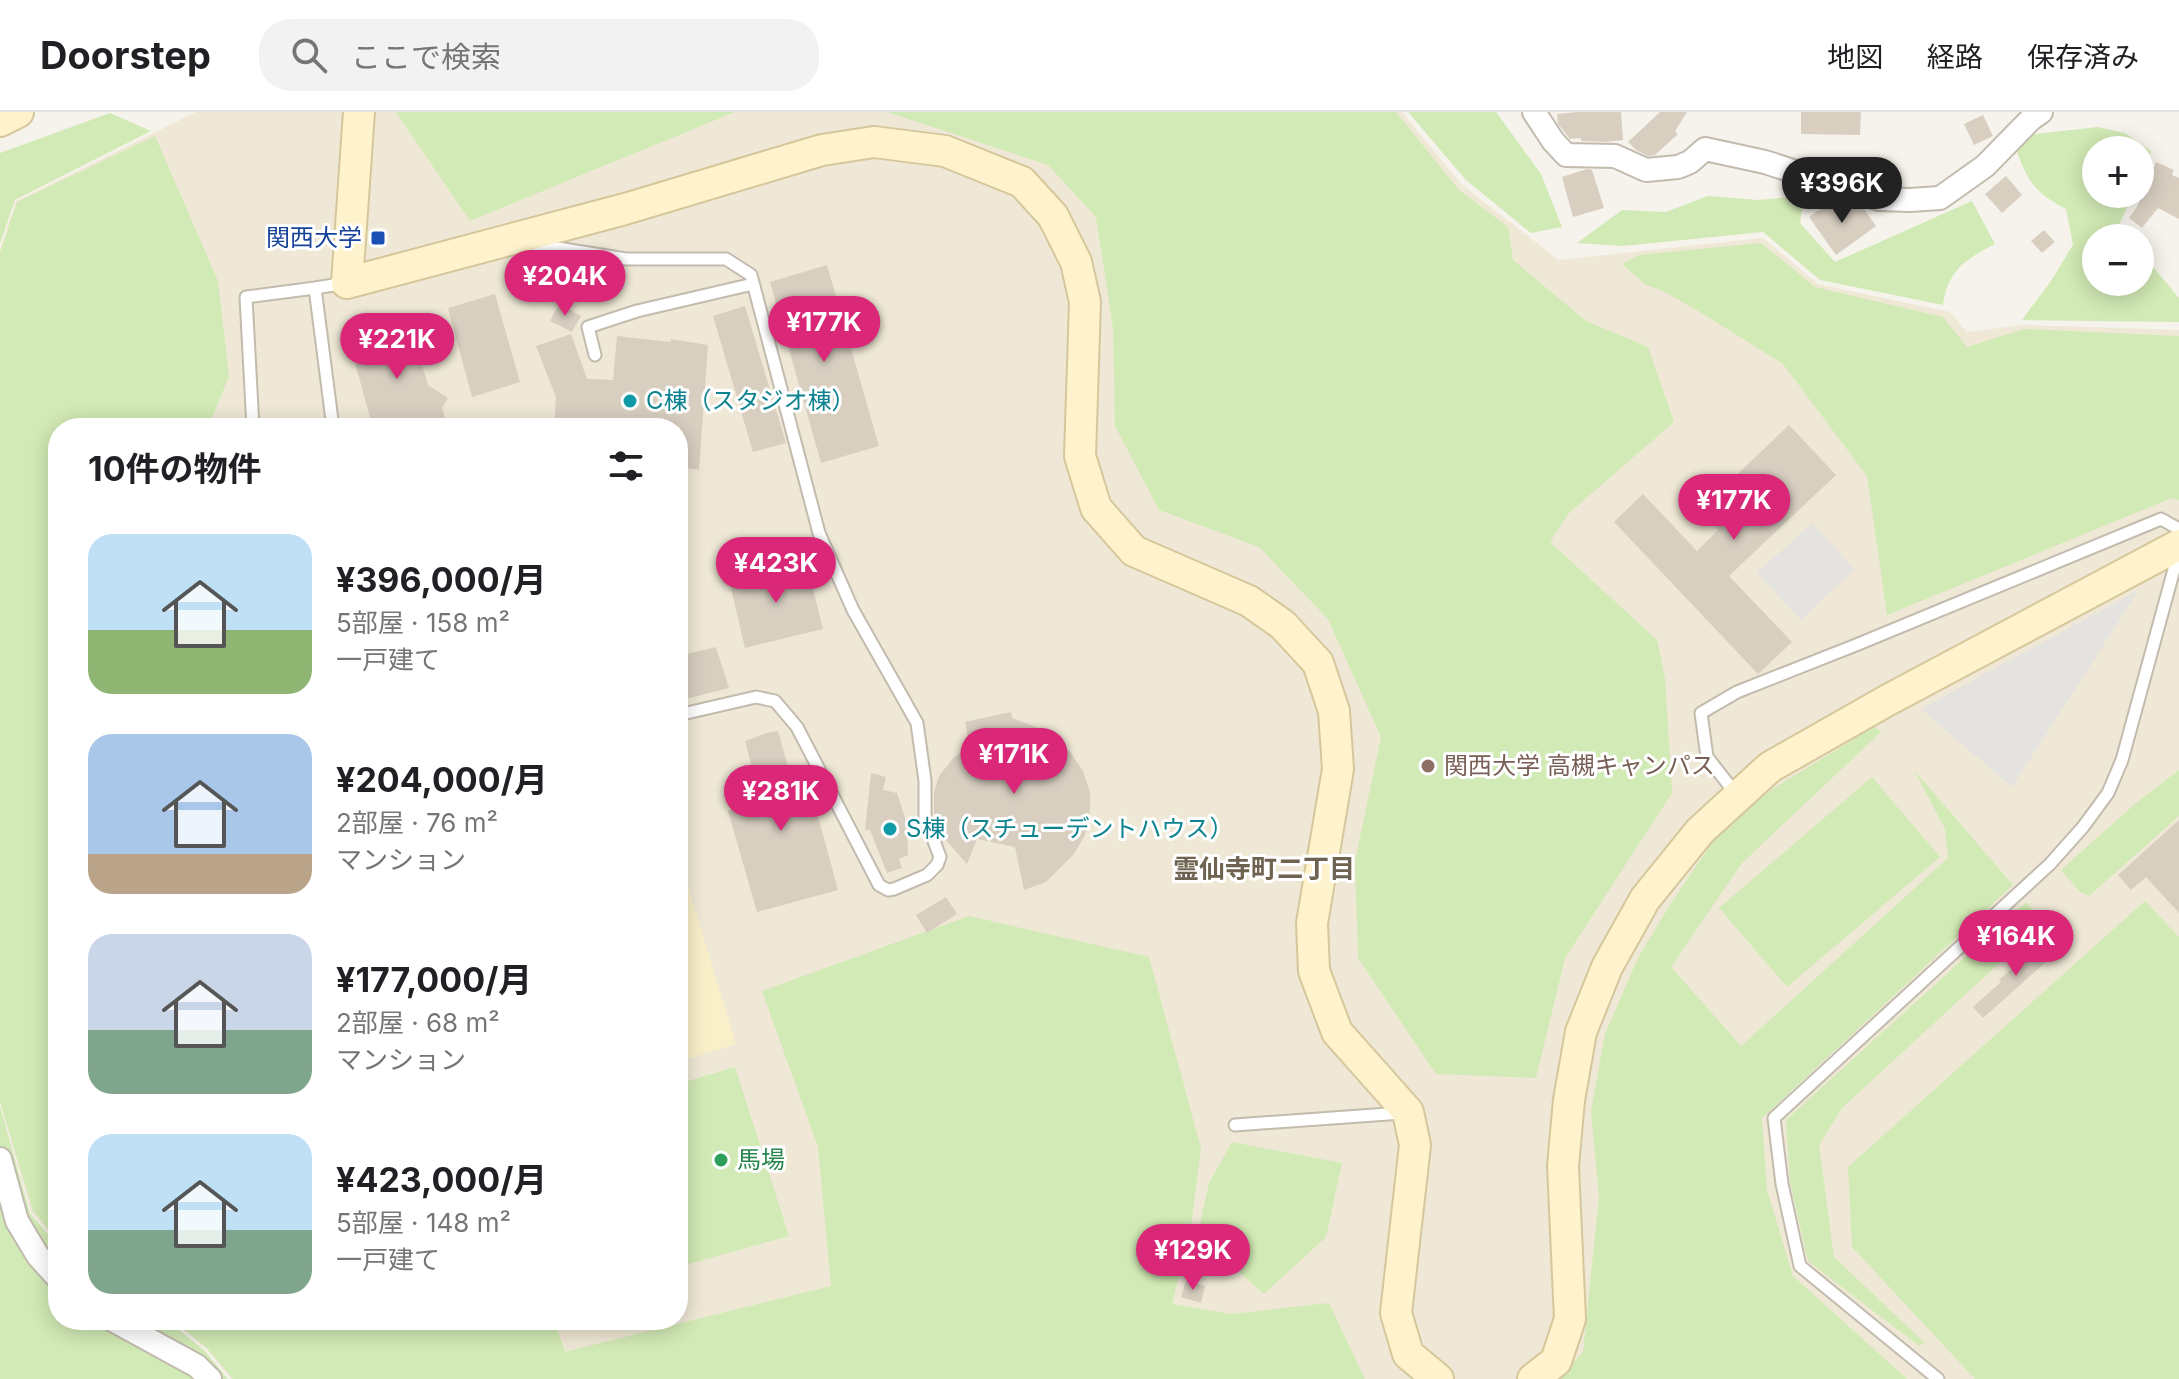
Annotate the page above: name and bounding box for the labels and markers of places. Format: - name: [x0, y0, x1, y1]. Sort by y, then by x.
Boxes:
- pin: ¥396K: [1786, 157, 1898, 225]
- place label: 関西大学: [266, 223, 362, 252]
- marker: 関西大学: [369, 229, 387, 247]
- pin: ¥204K: [509, 250, 621, 318]
- pin: ¥177K: [768, 296, 880, 364]
- pin: ¥221K: [341, 313, 453, 381]
- place label: C棟（スタジオ棟）: [646, 386, 856, 415]
- marker: C棟（スタジオ棟）: [621, 392, 639, 410]
- pin: ¥177K: [1678, 474, 1790, 542]
- pin: ¥423K: [720, 537, 832, 605]
- pin: ¥171K: [958, 728, 1070, 796]
- place label: 関西大学 高槻キャンパス: [1444, 751, 1715, 780]
- marker: 関西大学 高槻キャンパス: [1419, 757, 1437, 775]
- pin: ¥281K: [725, 765, 837, 833]
- place label: S棟（スチューデントハウス）: [906, 814, 1233, 843]
- marker: S棟（スチューデントハウス）: [881, 820, 899, 838]
- pin: ¥164K: [1960, 910, 2072, 978]
- place label: 馬場: [737, 1145, 785, 1174]
- marker: 馬場: [712, 1151, 730, 1169]
- pin: ¥129K: [1137, 1224, 1249, 1292]

